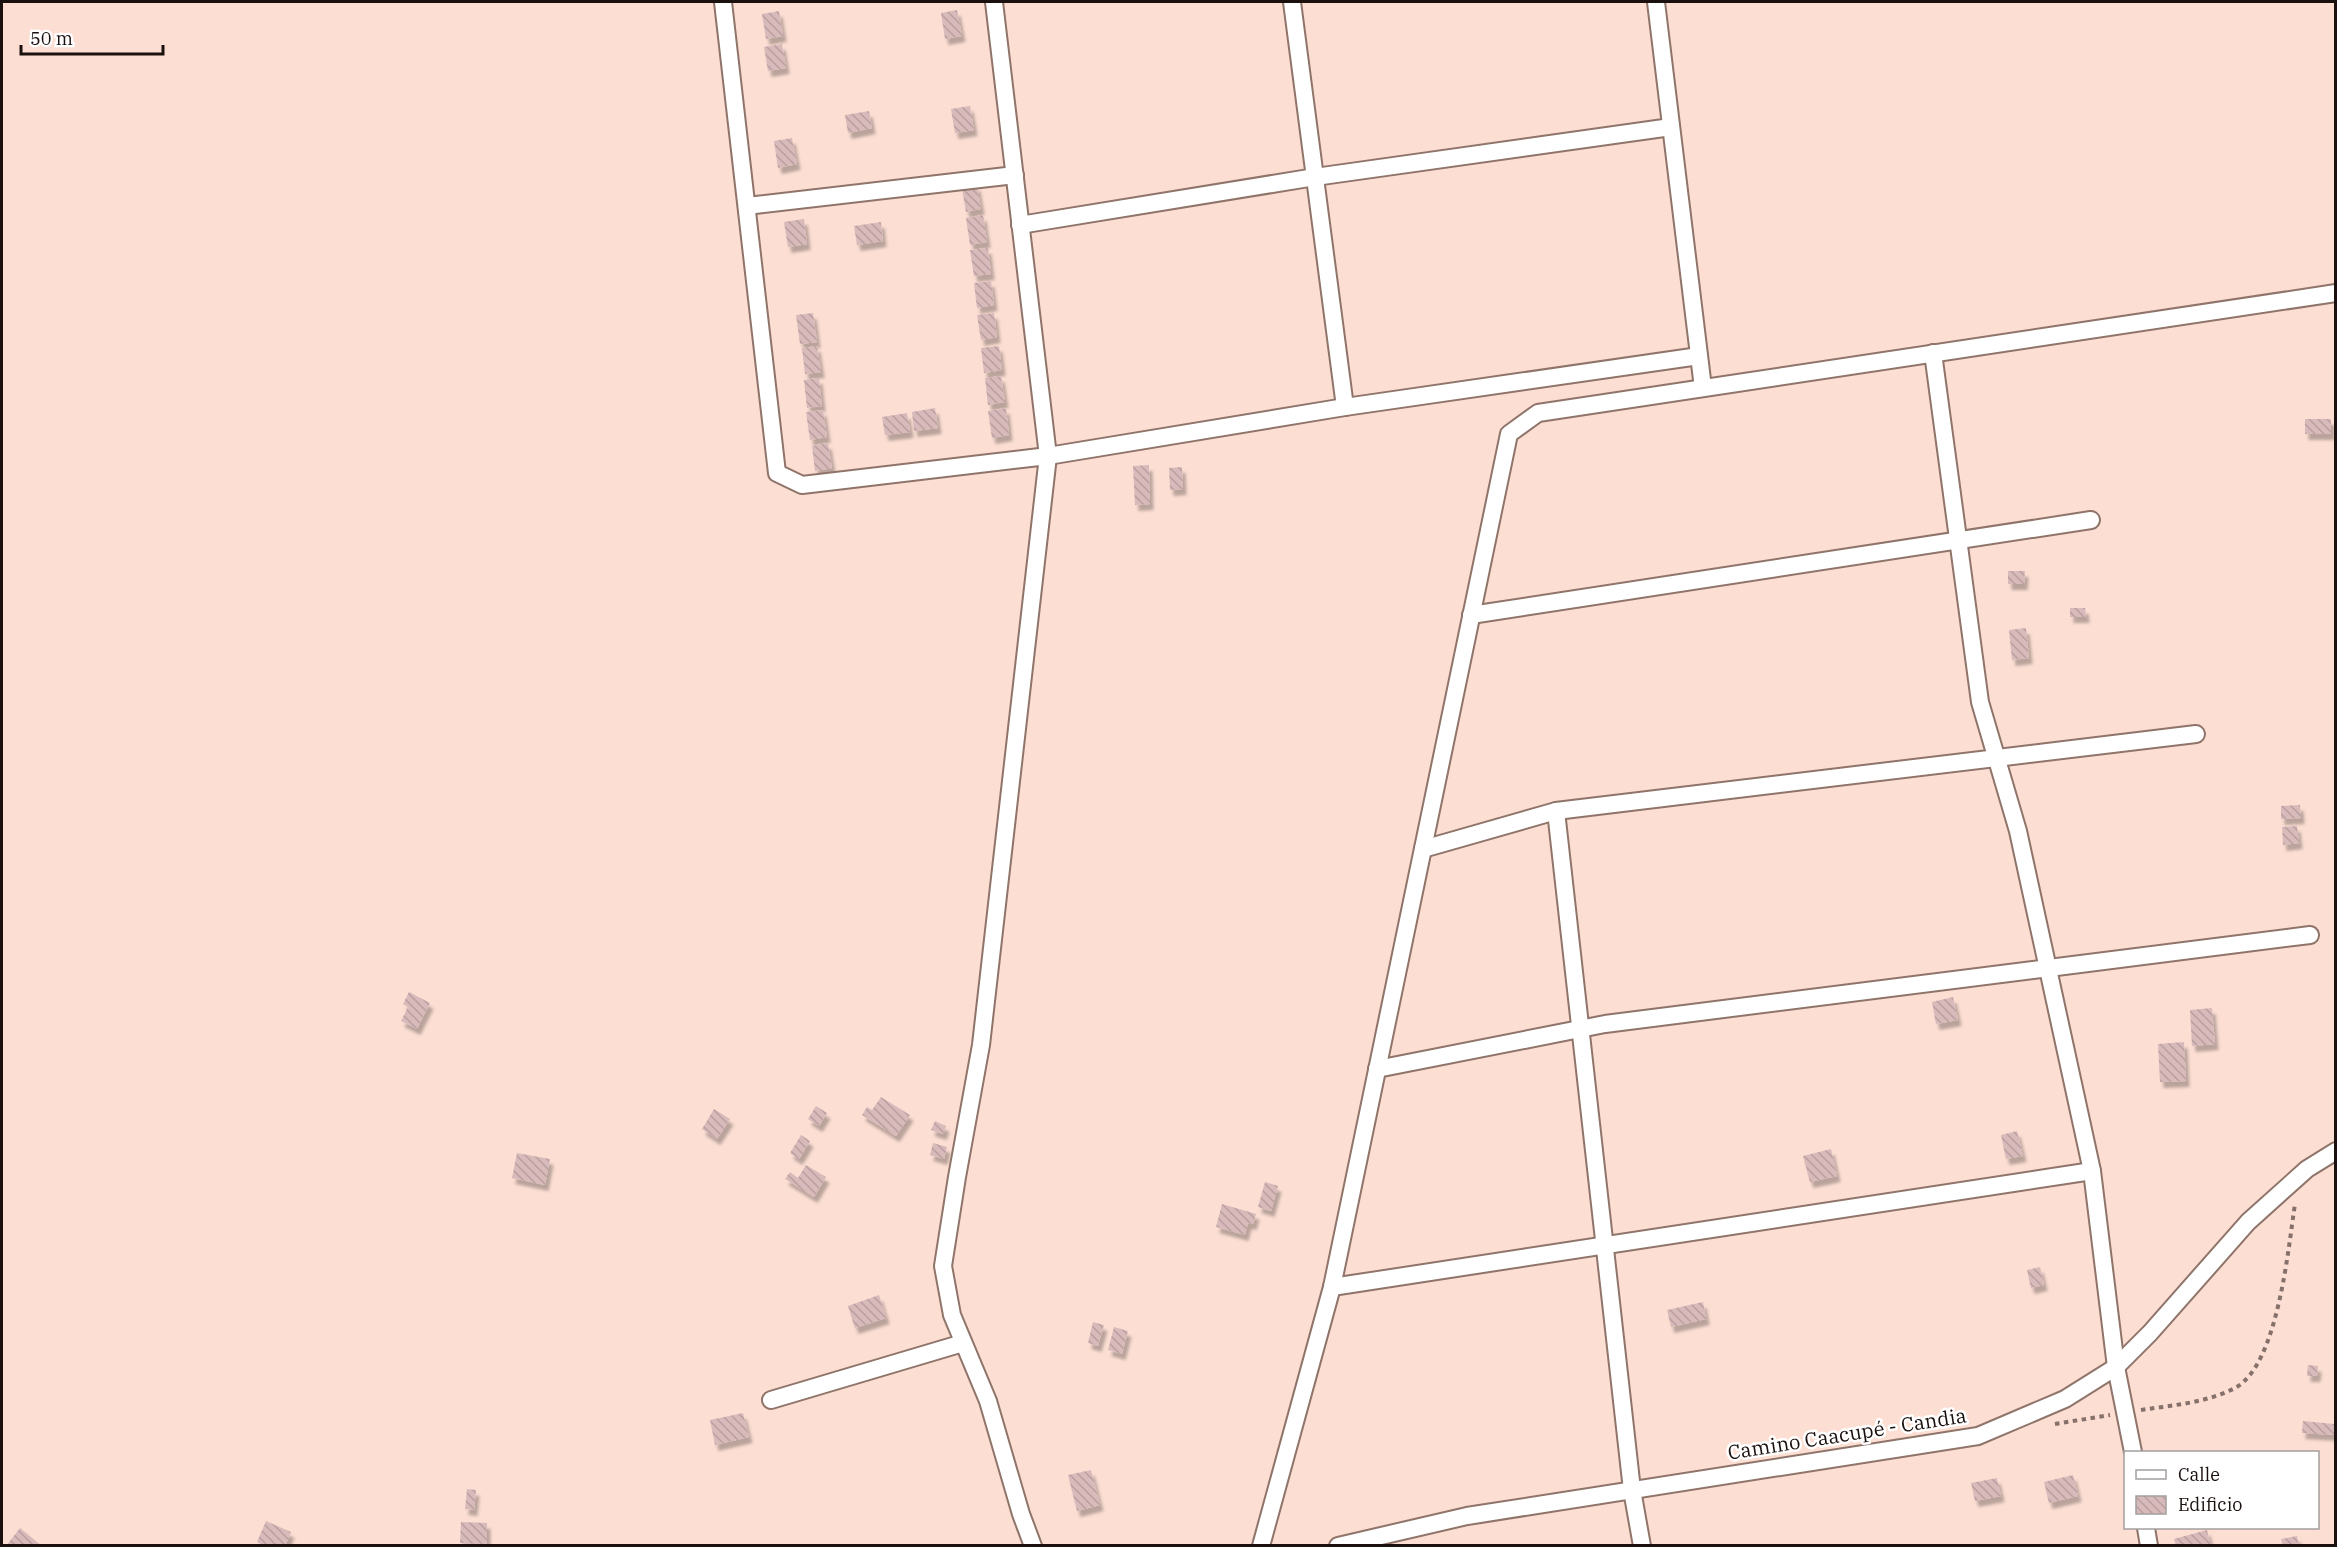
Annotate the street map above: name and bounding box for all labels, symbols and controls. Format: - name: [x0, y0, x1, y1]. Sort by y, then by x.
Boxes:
- scale bar: [21, 18, 164, 56]
- text: 50 m: [30, 27, 73, 50]
- street label: Camino Caacupé - Candia: [1726, 1401, 1968, 1466]
- legend: [2124, 1451, 2319, 1529]
- text: Calle: [2178, 1463, 2220, 1486]
- text: Edificio: [2178, 1493, 2242, 1516]

